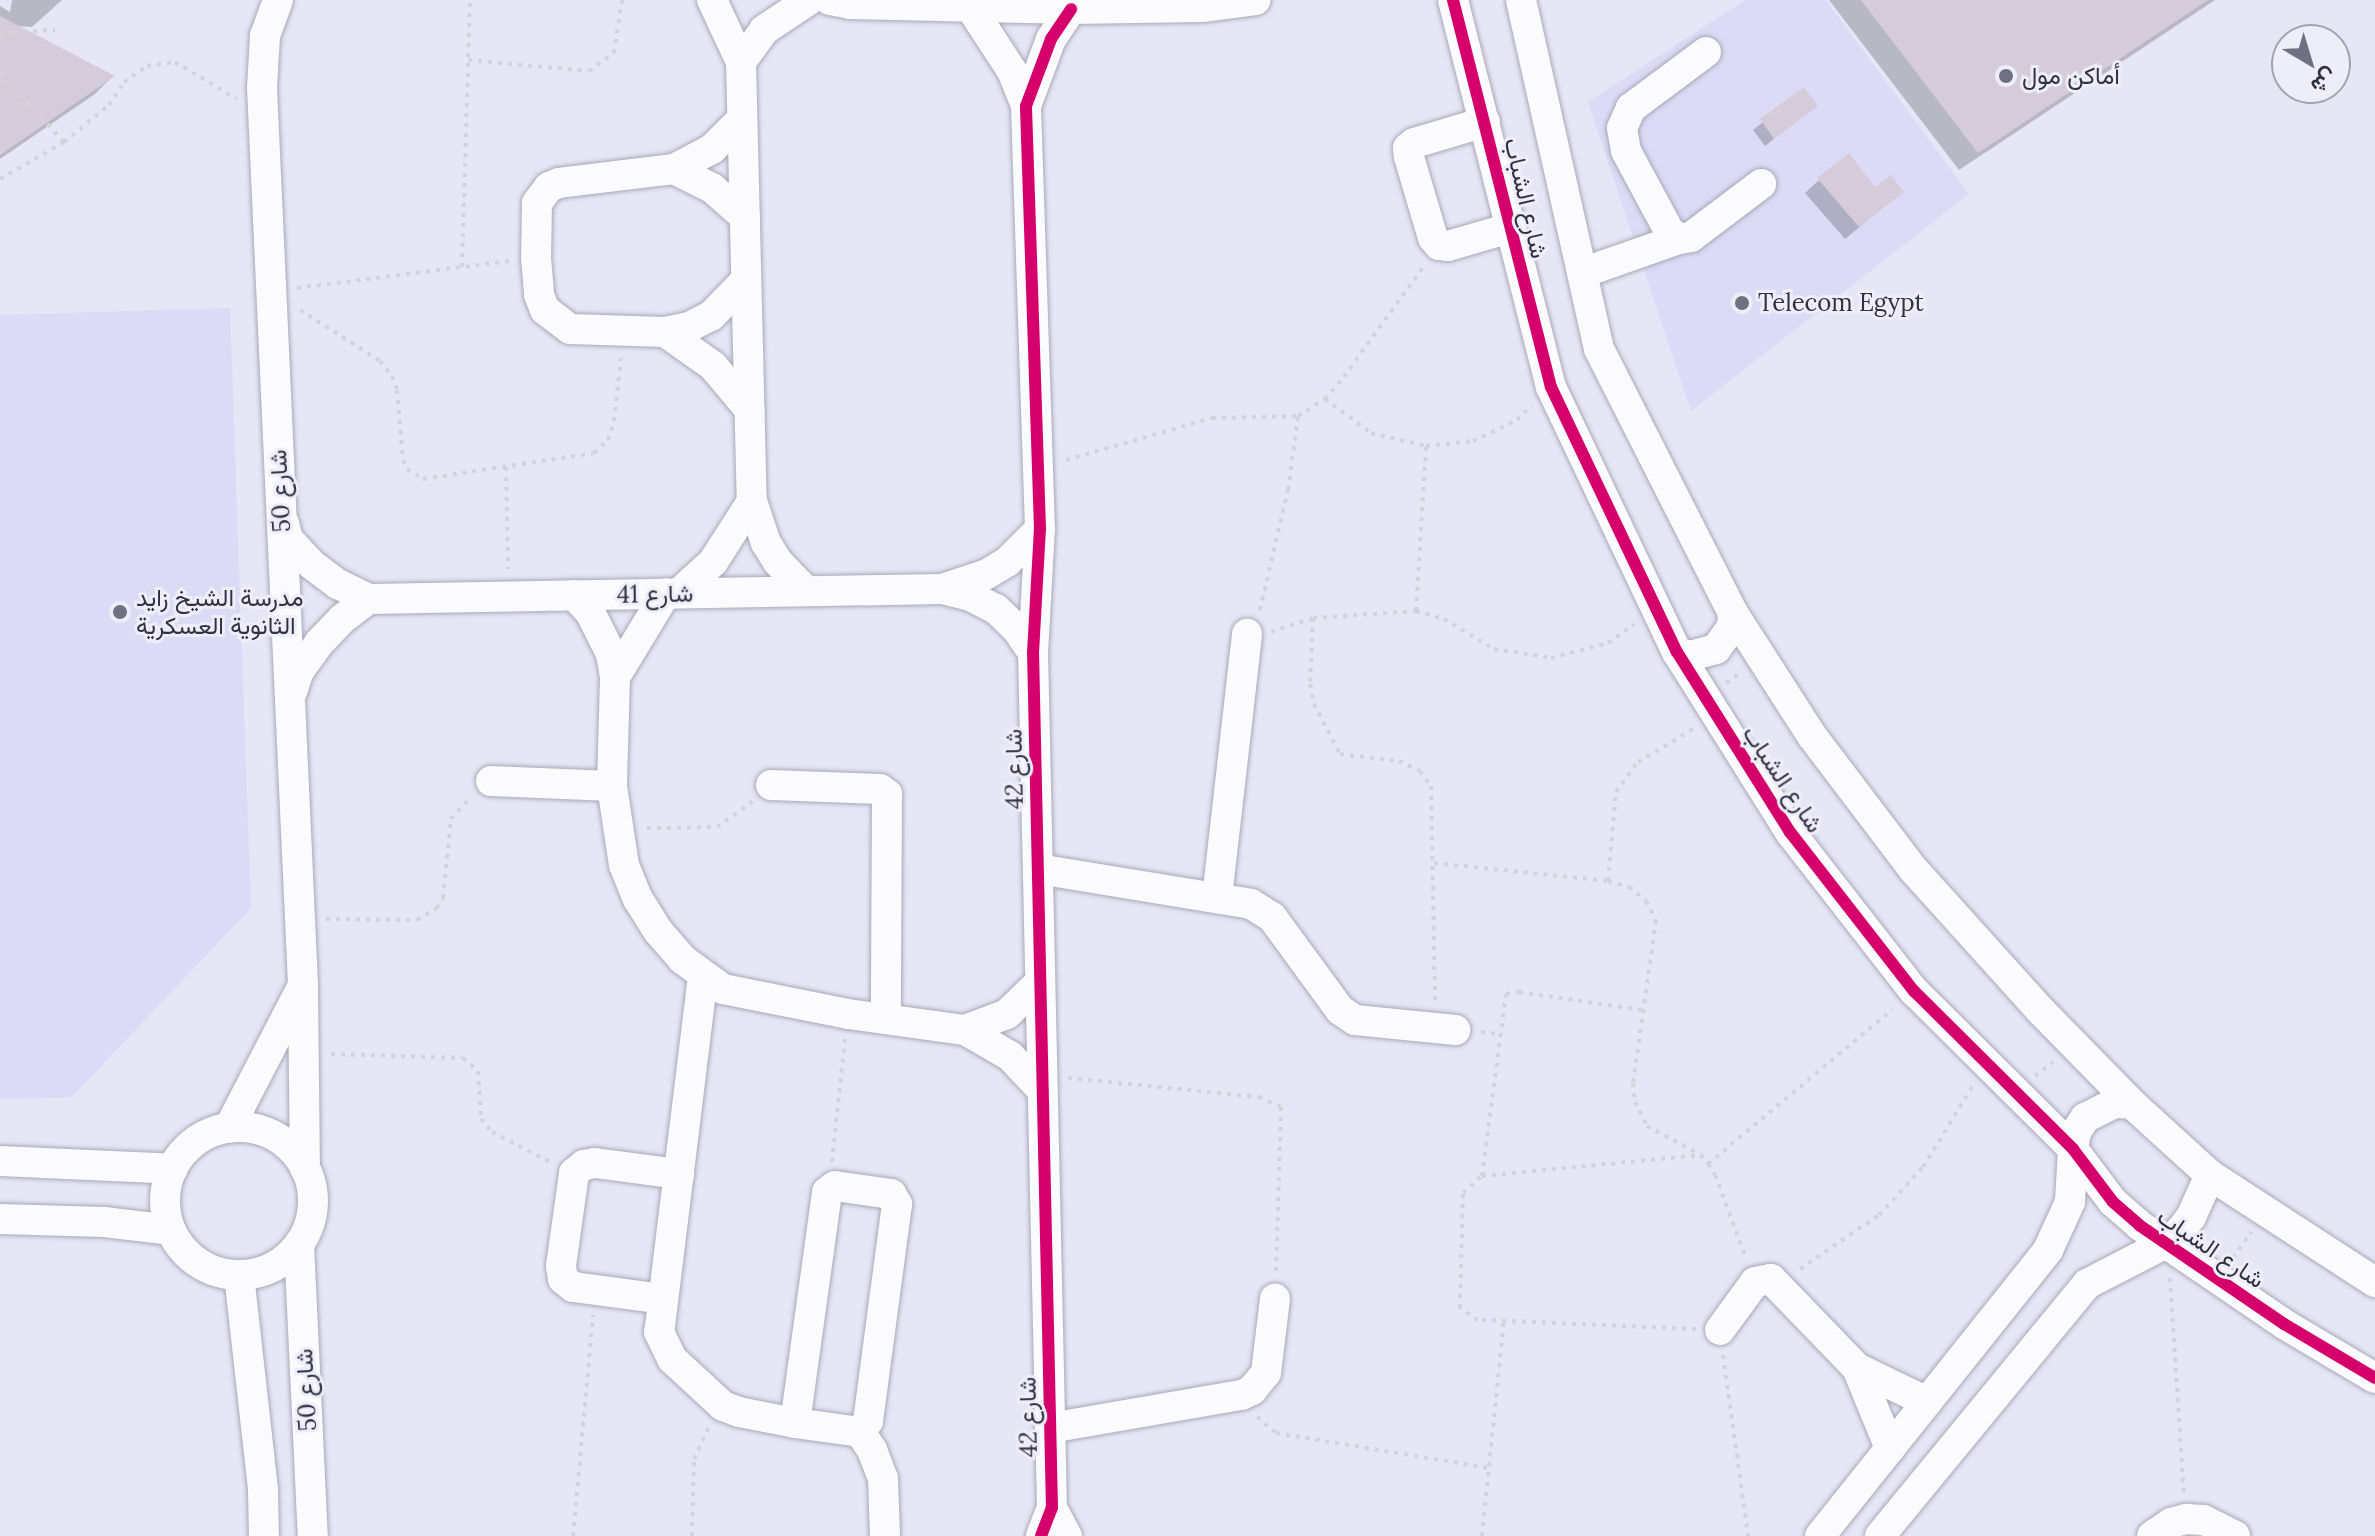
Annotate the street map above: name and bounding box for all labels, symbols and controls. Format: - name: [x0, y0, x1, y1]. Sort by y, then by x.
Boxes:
- north arrow: [2271, 24, 2351, 104]
- place label: أماكن مول: [2022, 62, 2120, 90]
- text: ش: [2306, 62, 2344, 101]
- marker: أماكن مول: [1997, 67, 2015, 85]
- street label: شارع الشباب: [1498, 135, 1554, 261]
- place label: Telecom Egypt: [1758, 289, 1924, 317]
- marker: Telecom Egypt: [1733, 294, 1751, 312]
- street label: شارع 50: [263, 449, 297, 533]
- street label: شارع 41: [617, 579, 693, 609]
- place label: مدرسة الشيخ زايد الثانوية العسكرية: [136, 584, 304, 640]
- marker: مدرسة الشيخ زايد الثانوية العسكرية: [111, 603, 129, 621]
- street label: شارع الشباب: [1737, 720, 1829, 838]
- street label: شارع 42: [999, 729, 1029, 809]
- street label: شارع الشباب: [2152, 1202, 2270, 1294]
- street label: شارع 50: [289, 1348, 323, 1432]
- street label: شارع 42: [1013, 1377, 1043, 1457]

